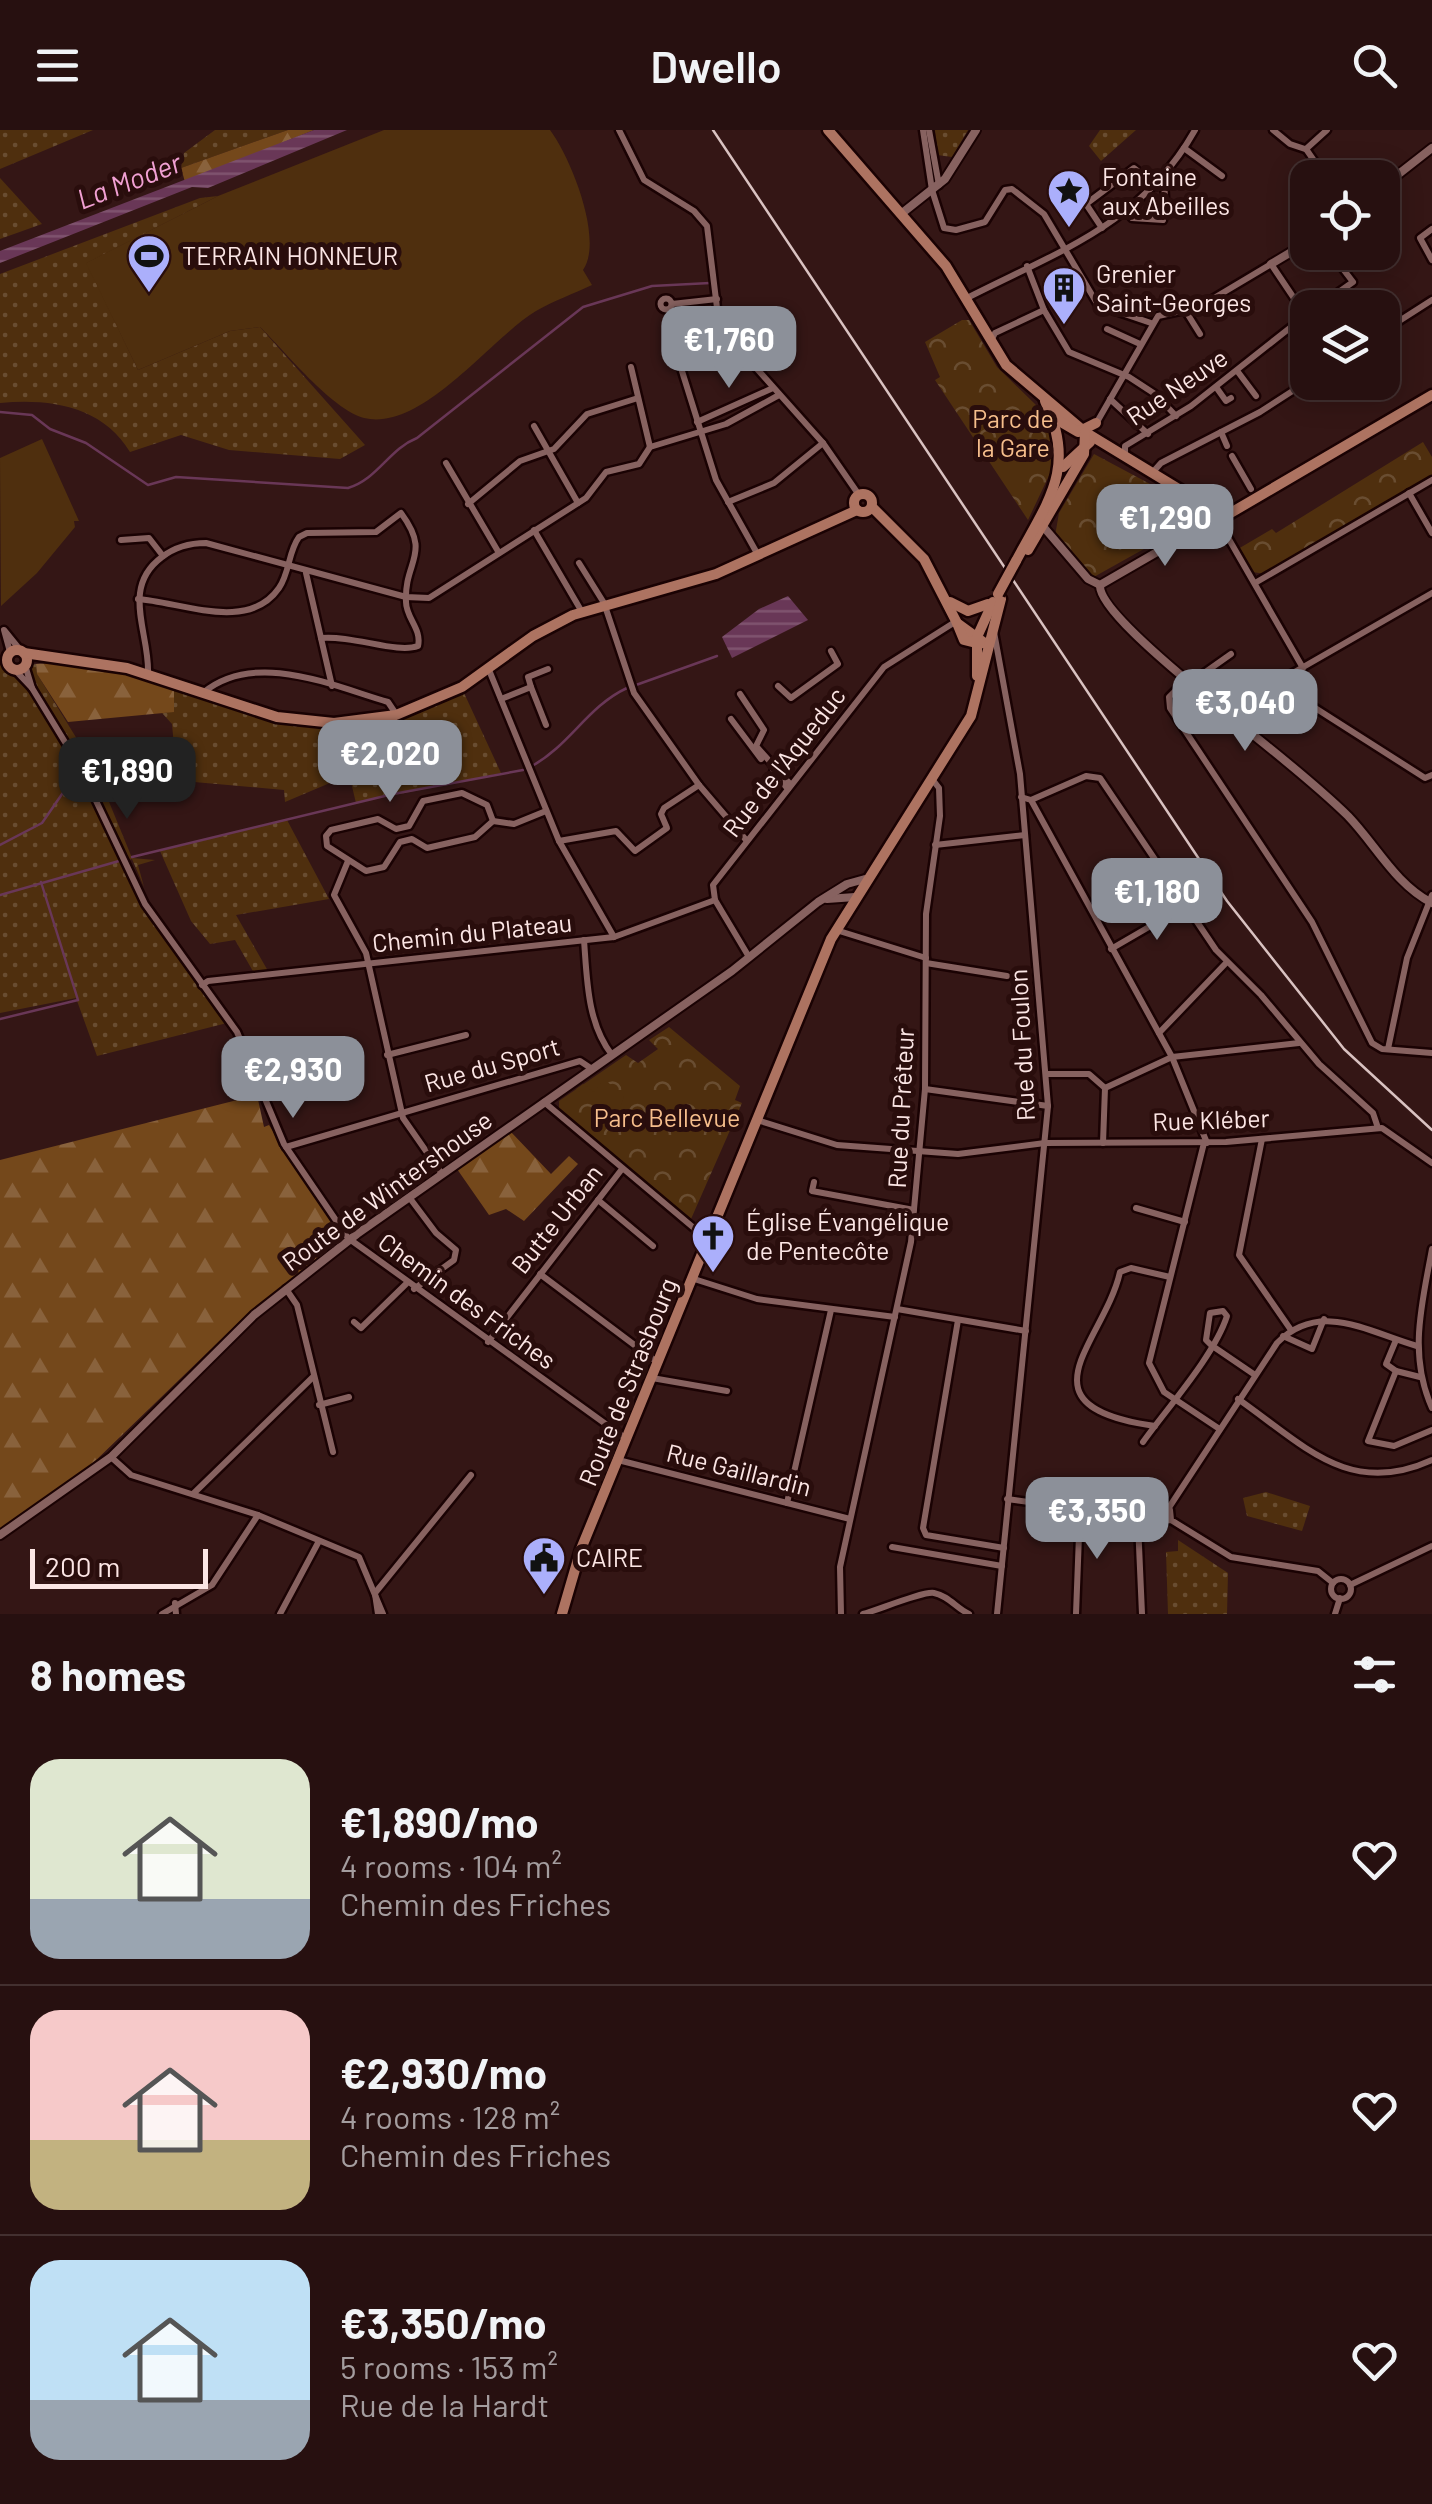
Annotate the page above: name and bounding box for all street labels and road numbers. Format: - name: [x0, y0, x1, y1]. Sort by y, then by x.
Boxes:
- street label: Rue Neuve: [1120, 341, 1233, 431]
- street label: Rue de l'Aqueduc: [715, 681, 851, 842]
- street label: Chemin du Plateau: [371, 907, 573, 957]
- street label: Rue du Foulon: [1002, 968, 1040, 1122]
- street label: Rue du Prêteur: [881, 1027, 919, 1189]
- street label: Rue du Sport: [421, 1030, 563, 1098]
- street label: Rue Kléber: [1152, 1102, 1270, 1136]
- street label: Route de Wintershouse: [276, 1104, 497, 1276]
- street label: Butte Urban: [504, 1158, 608, 1279]
- street label: Chemin des Friches: [373, 1226, 562, 1375]
- street label: Route de Strasbourg: [572, 1273, 682, 1490]
- street label: Rue Gaillardin: [664, 1437, 815, 1501]

